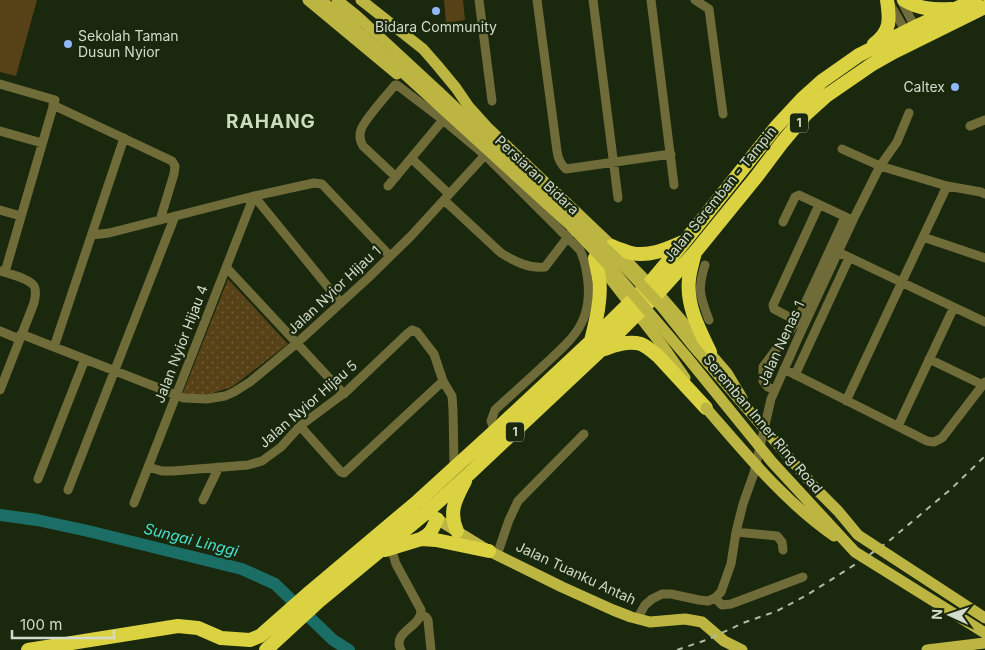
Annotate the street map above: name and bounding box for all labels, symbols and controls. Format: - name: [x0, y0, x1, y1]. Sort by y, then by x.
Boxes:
- marker: Bidara Community: [430, 5, 442, 17]
- place label: Bidara Community: [375, 18, 497, 35]
- place label: Sekolah Taman Dusun Nyior: [78, 27, 179, 60]
- marker: Sekolah Taman Dusun Nyior: [62, 38, 74, 50]
- place label: Caltex: [903, 78, 945, 95]
- marker: Caltex: [949, 81, 961, 93]
- district label: RAHANG: [226, 110, 316, 133]
- road number: 1: [790, 114, 808, 132]
- street label: Jalan Seremban - Tampin: [660, 122, 780, 265]
- street label: Persiaran Bidara: [492, 131, 583, 218]
- street label: Jalan Nyior Hijau 1: [283, 242, 384, 337]
- street label: Jalan Nyior Hijau 4: [150, 282, 211, 405]
- street label: Jalan Nenas 1: [754, 298, 808, 388]
- street label: Seremban Inner Ring Road: [700, 351, 826, 497]
- street label: Jalan Nyior Hijau 5: [255, 356, 360, 451]
- road number: 1: [506, 422, 524, 442]
- water label: Sungai Linggi: [142, 519, 241, 561]
- street label: Jalan Tuanku Antah: [514, 537, 639, 608]
- north arrow: [925, 590, 975, 640]
- scale bar: [12, 608, 115, 640]
- text: N: [928, 609, 945, 620]
- text: 100 m: [20, 615, 62, 634]

